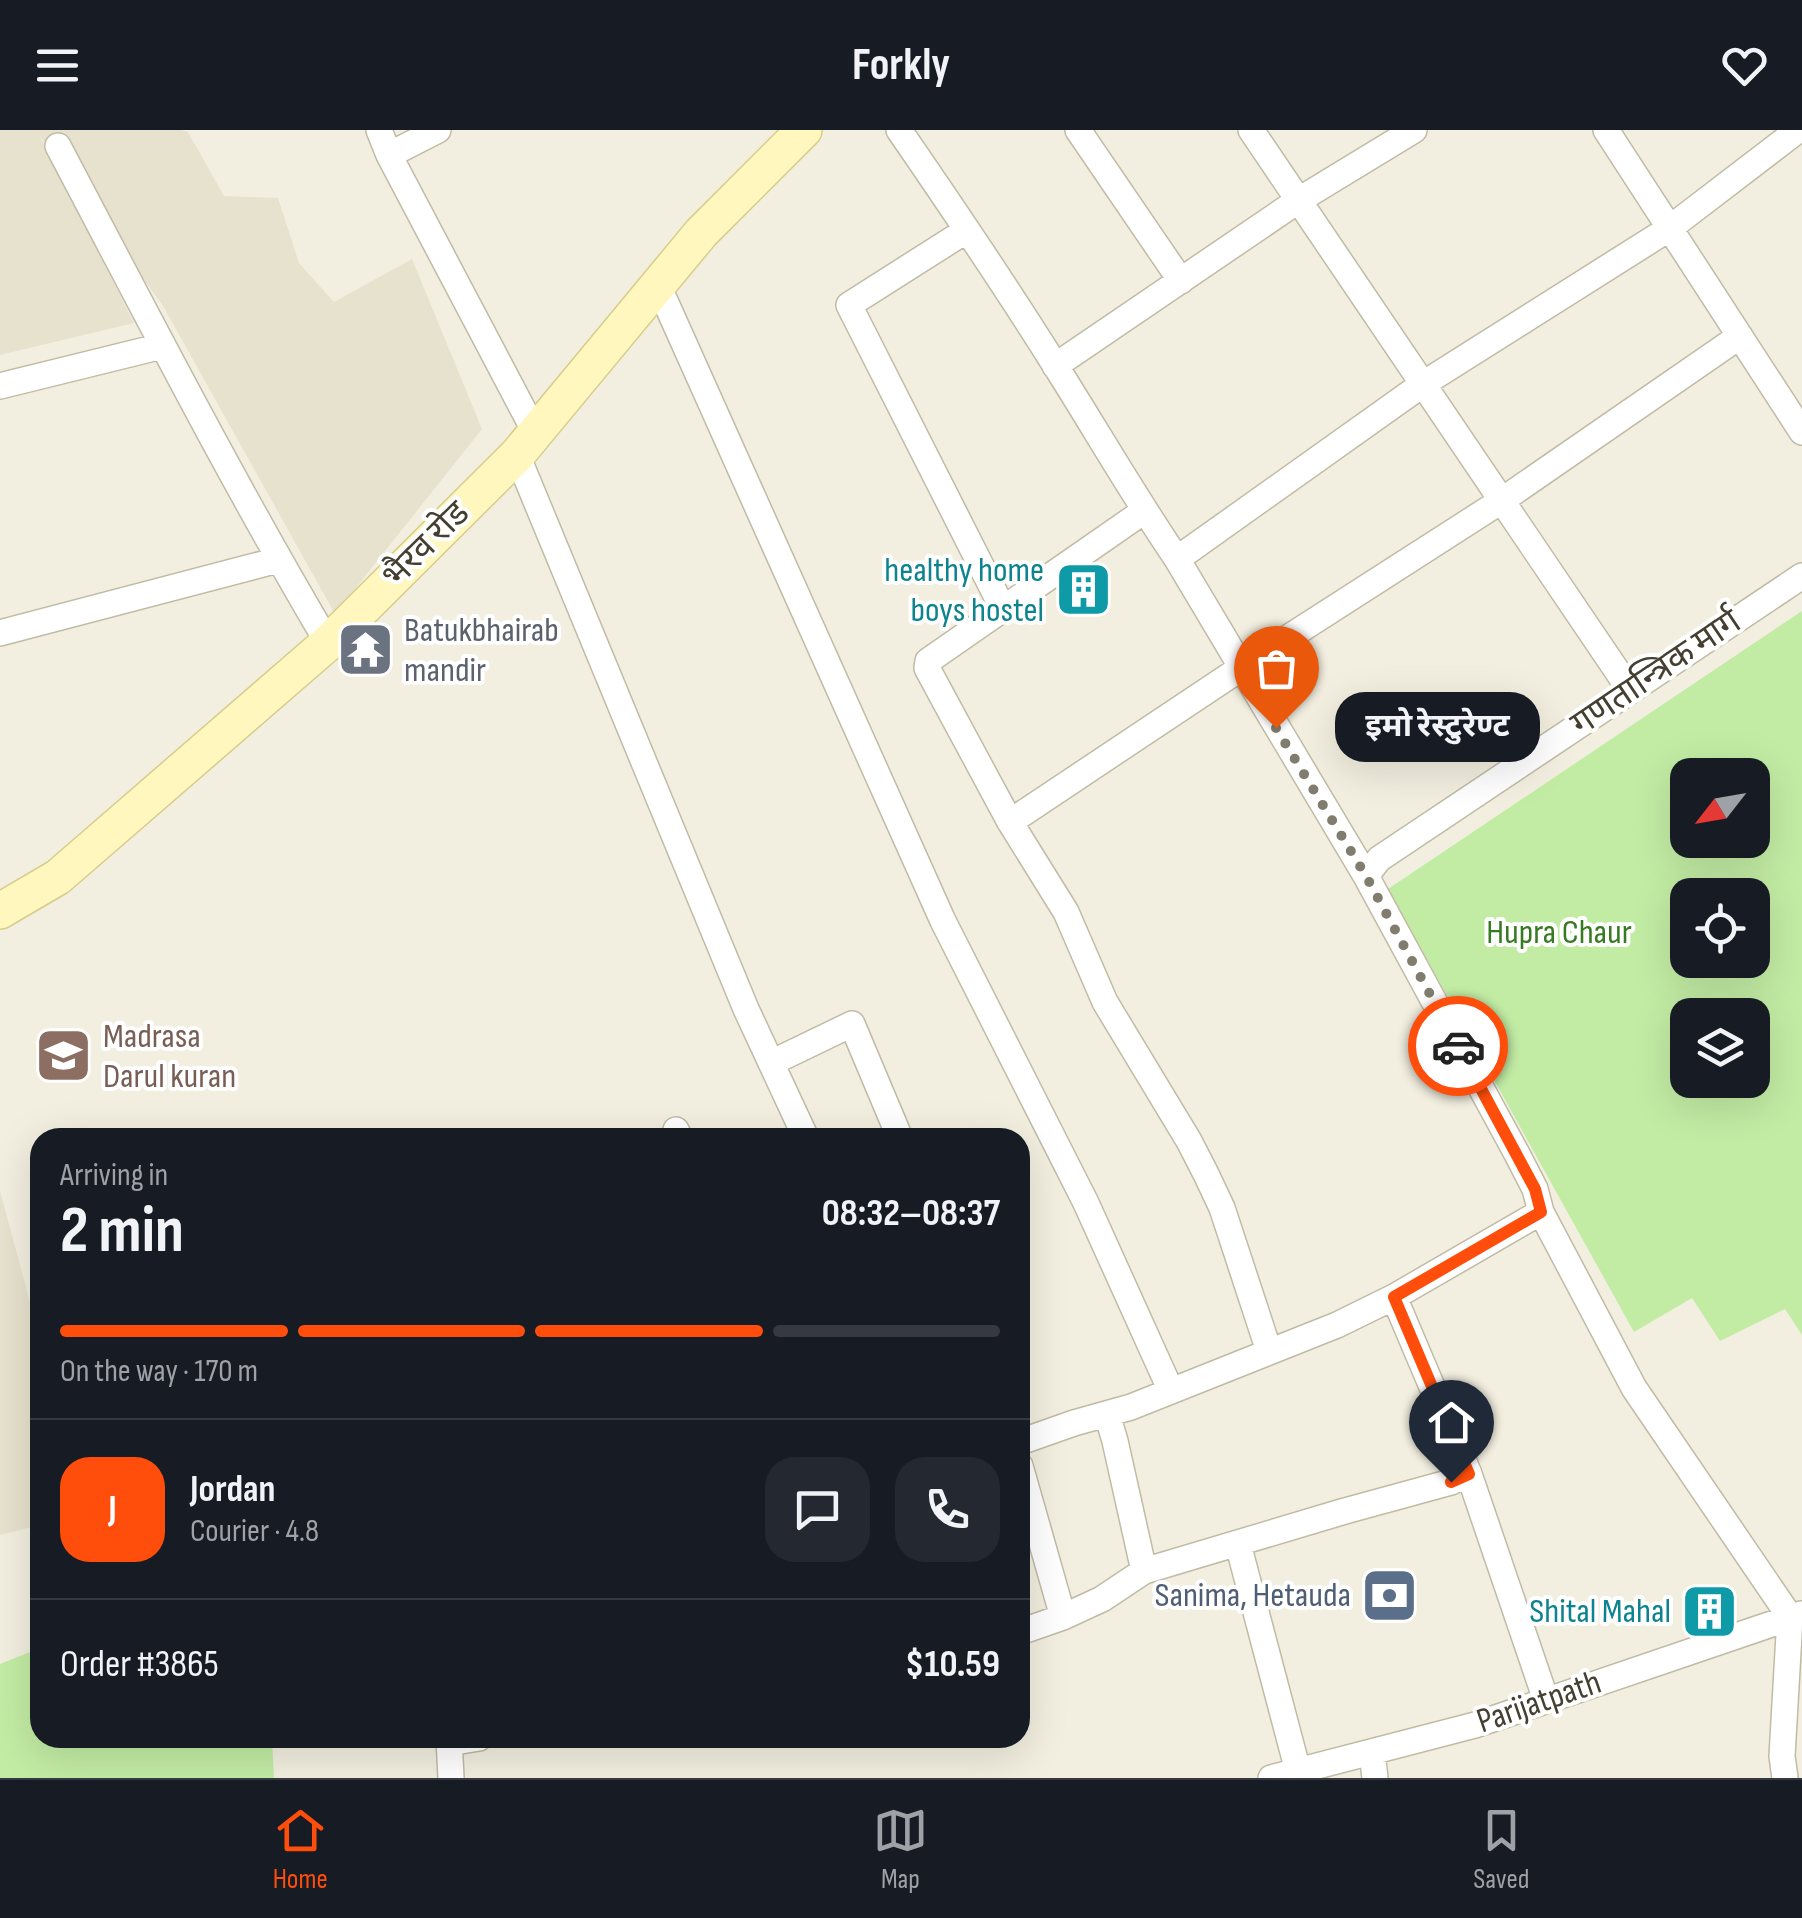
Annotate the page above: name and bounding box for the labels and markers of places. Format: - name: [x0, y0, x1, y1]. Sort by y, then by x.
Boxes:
- place label: healthy home boys hostel: [884, 549, 1044, 632]
- building icon: healthy home boys hostel: [1053, 560, 1113, 620]
- place label: Batukbhairab mandir: [404, 609, 559, 692]
- temple icon: Batukbhairab mandir: [335, 620, 395, 680]
- pin: [1234, 626, 1319, 729]
- callout: इमो रेस्टुरेण्ट: [1336, 693, 1541, 763]
- place label: Madrasa Darul kuran: [103, 1015, 236, 1098]
- school or university icon: Madrasa Darul kuran: [34, 1026, 94, 1086]
- pin: [1409, 1380, 1494, 1483]
- bank icon: Sanima, Hetauda: [1360, 1565, 1420, 1625]
- place label: Sanima, Hetauda: [1154, 1574, 1351, 1617]
- building icon: Shital Mahal: [1680, 1581, 1740, 1641]
- place label: Shital Mahal: [1529, 1590, 1671, 1633]

